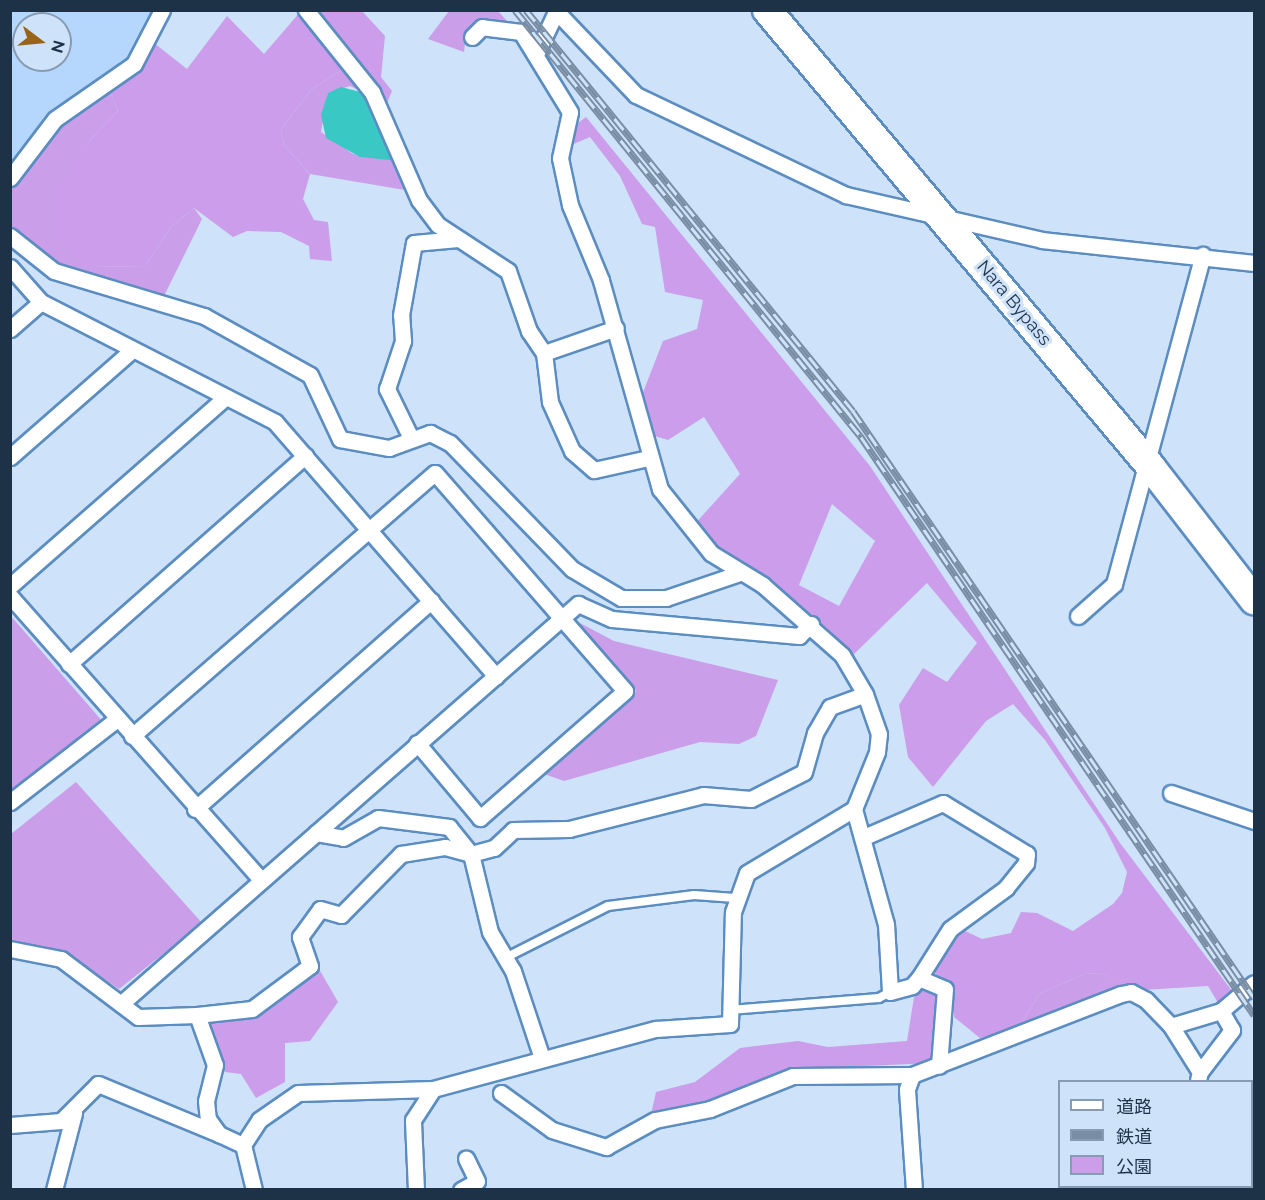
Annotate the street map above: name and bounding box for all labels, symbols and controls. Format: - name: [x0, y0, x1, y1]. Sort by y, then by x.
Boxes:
- north arrow: [12, 12, 72, 72]
- text: N: [47, 38, 69, 55]
- street label: Nara Bypass: [972, 256, 1056, 350]
- legend: [1058, 1080, 1253, 1188]
- text: 道路: [1116, 1096, 1152, 1117]
- text: 鉄道: [1116, 1126, 1152, 1147]
- text: 公園: [1116, 1156, 1152, 1177]

